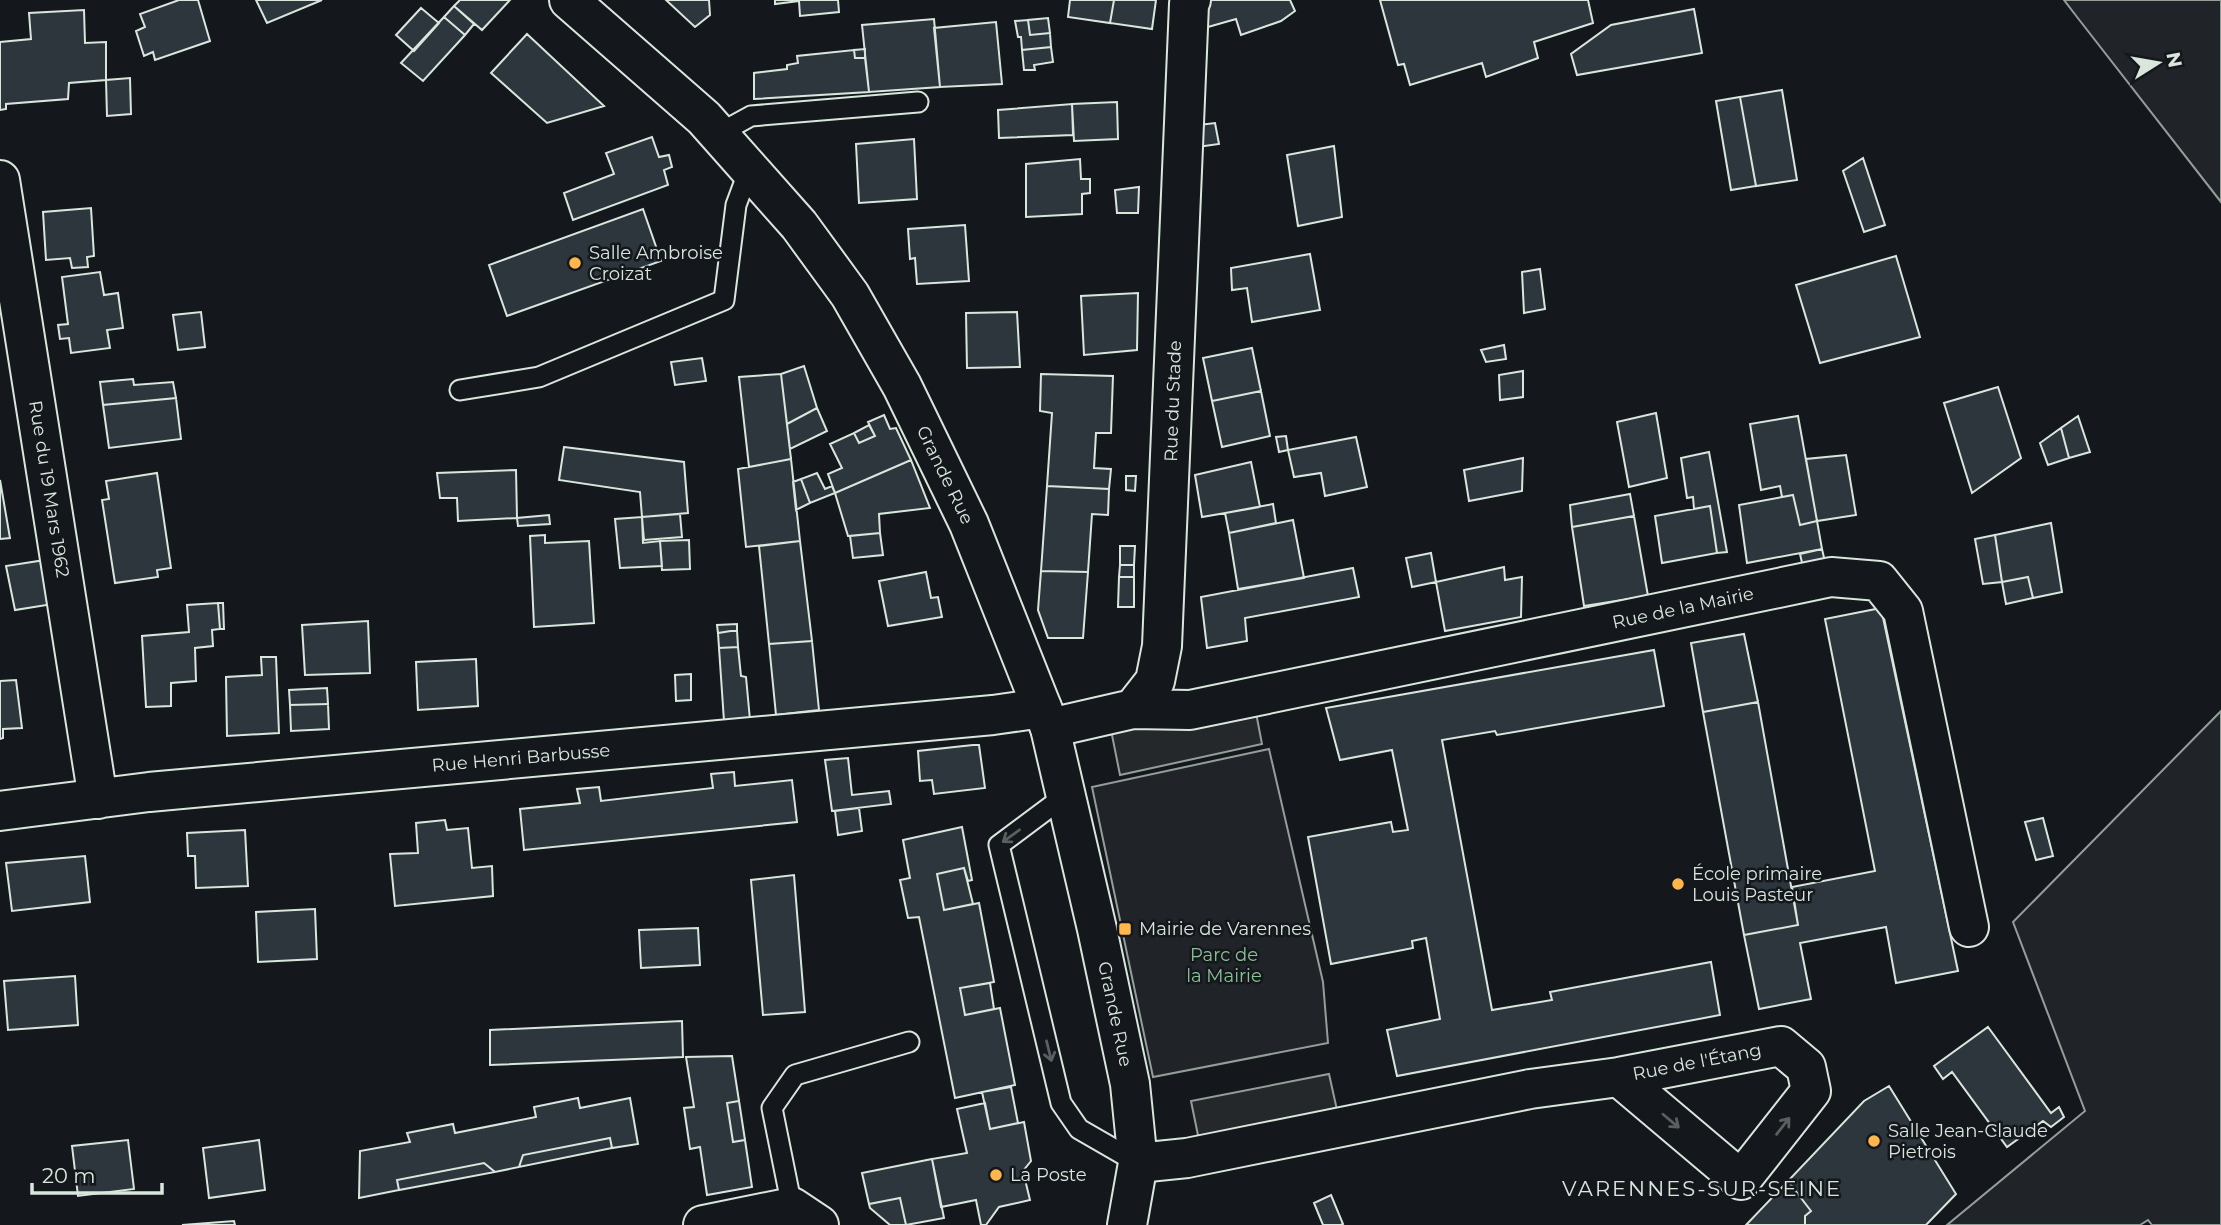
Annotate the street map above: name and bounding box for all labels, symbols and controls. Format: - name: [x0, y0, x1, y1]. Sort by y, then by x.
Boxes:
- north arrow: [2123, 28, 2193, 98]
- text: N: [2161, 50, 2187, 70]
- place label: Salle Ambroise Croizat: [589, 242, 723, 285]
- marker: Salle Ambroise Croizat: [567, 255, 583, 271]
- street label: Rue du Stade: [1160, 340, 1186, 462]
- street label: Rue du 19 Mars 1962: [24, 399, 74, 579]
- street label: Grande Rue: [912, 422, 978, 528]
- street label: Rue de la Mairie: [1610, 582, 1756, 634]
- street label: Rue Henri Barbusse: [431, 739, 611, 777]
- one-way arrow: [1002, 829, 1021, 843]
- place label: École primaire Louis Pasteur: [1692, 863, 1822, 906]
- marker: École primaire Louis Pasteur: [1670, 876, 1686, 892]
- place label: Mairie de Varennes: [1139, 918, 1311, 940]
- marker: Mairie de Varennes: [1117, 921, 1133, 937]
- park label: Parc de la Mairie: [1186, 944, 1262, 987]
- street label: Grande Rue: [1093, 959, 1137, 1069]
- one-way arrow: [1042, 1039, 1056, 1062]
- street label: Rue de l'Étang: [1631, 1039, 1763, 1085]
- one-way arrow: [1662, 1113, 1680, 1129]
- one-way arrow: [1775, 1118, 1790, 1136]
- place label: Salle Jean-Claude Pietrois: [1888, 1120, 2048, 1163]
- marker: Salle Jean-Claude Pietrois: [1866, 1133, 1882, 1149]
- scale bar: [32, 1152, 161, 1196]
- text: 20 m: [42, 1163, 96, 1188]
- place label: La Poste: [1010, 1164, 1087, 1186]
- marker: La Poste: [988, 1167, 1004, 1183]
- district label: VARENNES-SUR-SEINE: [1562, 1176, 1842, 1201]

